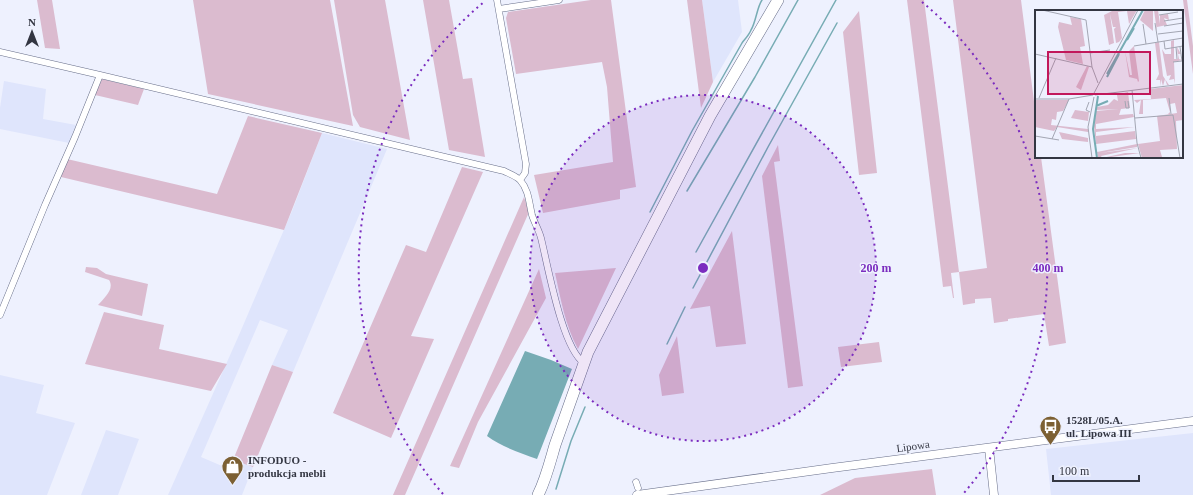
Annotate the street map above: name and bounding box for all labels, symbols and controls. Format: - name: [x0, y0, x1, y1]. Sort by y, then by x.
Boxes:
- inset map: [1035, 10, 1183, 158]
- north arrow: [12, 12, 52, 52]
- text: N: [28, 16, 36, 28]
- centre of rings: [696, 261, 710, 275]
- text: 200 m: [861, 261, 892, 275]
- text: 400 m: [1033, 261, 1064, 275]
- bus stop icon: 1528L/05.A. ul. Lipowa III: [1038, 413, 1064, 446]
- place label: 1528L/05.A. ul. Lipowa III: [1066, 414, 1132, 439]
- street label: Lipowa: [896, 438, 931, 454]
- shop icon: INFODUO - produkcja mebli: [219, 453, 245, 486]
- place label: INFODUO - produkcja mebli: [248, 454, 326, 479]
- scale bar: [1053, 457, 1139, 483]
- text: 100 m: [1059, 464, 1090, 478]

